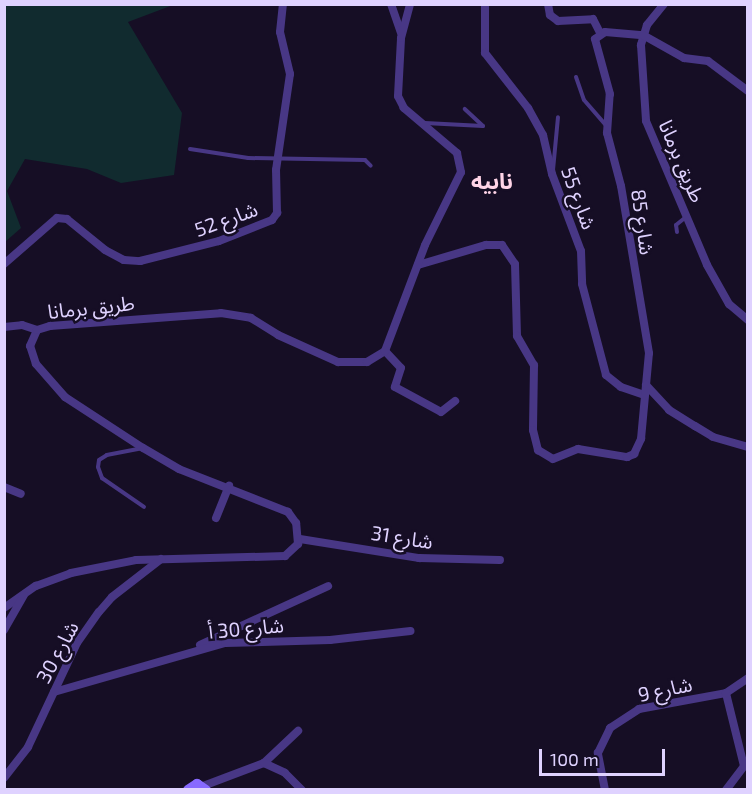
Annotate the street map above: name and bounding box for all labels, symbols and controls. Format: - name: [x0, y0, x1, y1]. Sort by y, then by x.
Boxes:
- street label: طريق برمانا: [654, 116, 710, 206]
- street label: شارع 55: [557, 163, 601, 233]
- district label: نابيه: [471, 168, 513, 194]
- street label: شارع 85: [627, 188, 659, 256]
- street label: شارع 52: [191, 197, 261, 241]
- street label: طريق برمانا: [46, 290, 136, 324]
- street label: شارع 31: [369, 520, 435, 554]
- street label: شارع 30 أ: [207, 613, 285, 643]
- street label: شارع 30: [31, 617, 83, 687]
- street label: شارع 9: [636, 672, 694, 706]
- scale bar: [542, 737, 668, 775]
- text: 100 m: [550, 748, 599, 770]

